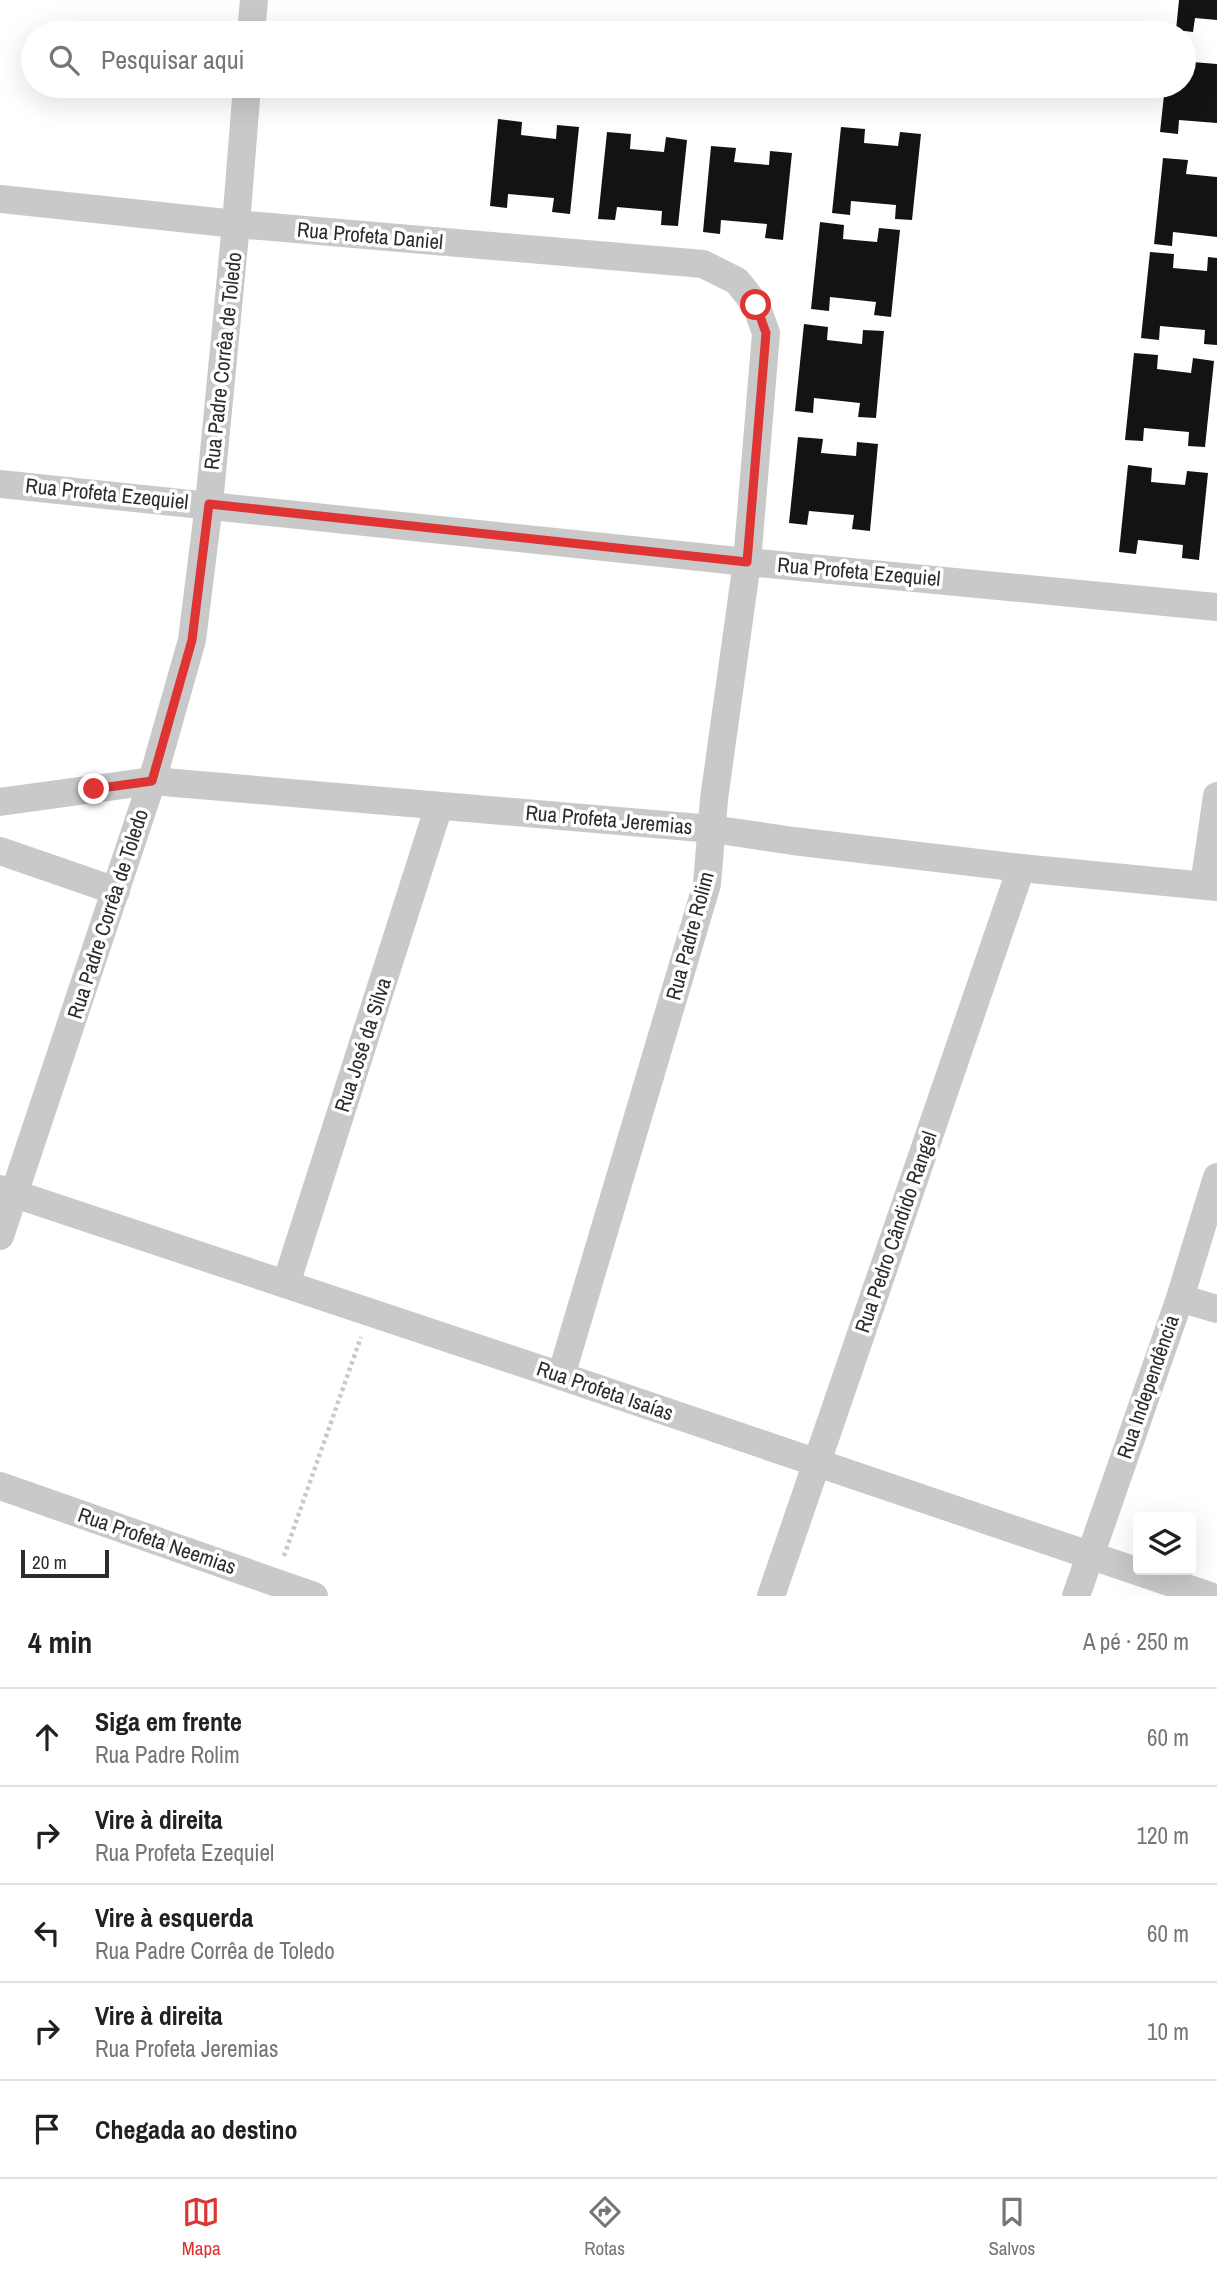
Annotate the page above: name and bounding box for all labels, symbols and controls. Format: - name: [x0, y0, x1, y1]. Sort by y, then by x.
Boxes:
- search box: [21, 21, 1196, 98]
- icon: search: [45, 41, 83, 79]
- text: Pesquisar aqui: [101, 42, 244, 77]
- street label: Rua Profeta Daniel: [296, 215, 444, 256]
- street label: Rua Padre Corrêa de Toledo: [197, 251, 248, 471]
- route start: [740, 289, 771, 320]
- street label: Rua Profeta Ezequiel: [24, 471, 190, 516]
- street label: Rua Profeta Ezequiel: [776, 550, 942, 593]
- route end: [78, 773, 109, 804]
- street label: Rua Profeta Jeremias: [524, 798, 694, 841]
- street label: Rua Padre Corrêa de Toledo: [60, 805, 155, 1022]
- street label: Rua Padre Rolim: [658, 868, 721, 1003]
- street label: Rua José da Silva: [327, 974, 398, 1116]
- street label: Rua Pedro Cândido Rangel: [847, 1127, 944, 1337]
- street label: Rua Independência: [1109, 1311, 1186, 1463]
- street label: Rua Profeta Isaías: [533, 1354, 677, 1427]
- street label: Rua Profeta Neemias: [74, 1500, 240, 1581]
- map controls: [1133, 1512, 1196, 1575]
- button: layers: [1133, 1512, 1196, 1575]
- scale bar: [21, 1547, 108, 1579]
- text: 20 m: [32, 1549, 67, 1575]
- text: 4 min: [28, 1622, 92, 1662]
- text: A pé · 250 m: [1083, 1626, 1189, 1657]
- text: Siga em frente: [95, 1704, 242, 1739]
- icon: ahead: [28, 1718, 66, 1756]
- text: 60 m: [1147, 1722, 1189, 1753]
- text: Rua Padre Rolim: [95, 1739, 240, 1770]
- text: Vire à direita: [95, 1802, 223, 1837]
- icon: right: [28, 1816, 66, 1854]
- text: 120 m: [1137, 1820, 1189, 1851]
- text: Rua Profeta Ezequiel: [95, 1837, 274, 1868]
- text: Vire à esquerda: [95, 1900, 253, 1935]
- icon: left: [28, 1914, 66, 1952]
- text: 60 m: [1147, 1918, 1189, 1949]
- text: Rua Padre Corrêa de Toledo: [95, 1935, 335, 1966]
- text: Vire à direita: [95, 1998, 223, 2033]
- icon: right: [28, 2012, 66, 2050]
- text: 10 m: [1147, 2016, 1189, 2047]
- text: Rua Profeta Jeremias: [95, 2033, 278, 2064]
- icon: arrive: [28, 2110, 66, 2148]
- text: Chegada ao destino: [95, 2112, 298, 2147]
- tab: Mapa: [182, 2193, 221, 2261]
- tab: Rotas: [584, 2193, 625, 2261]
- tab: Salvos: [988, 2193, 1035, 2261]

